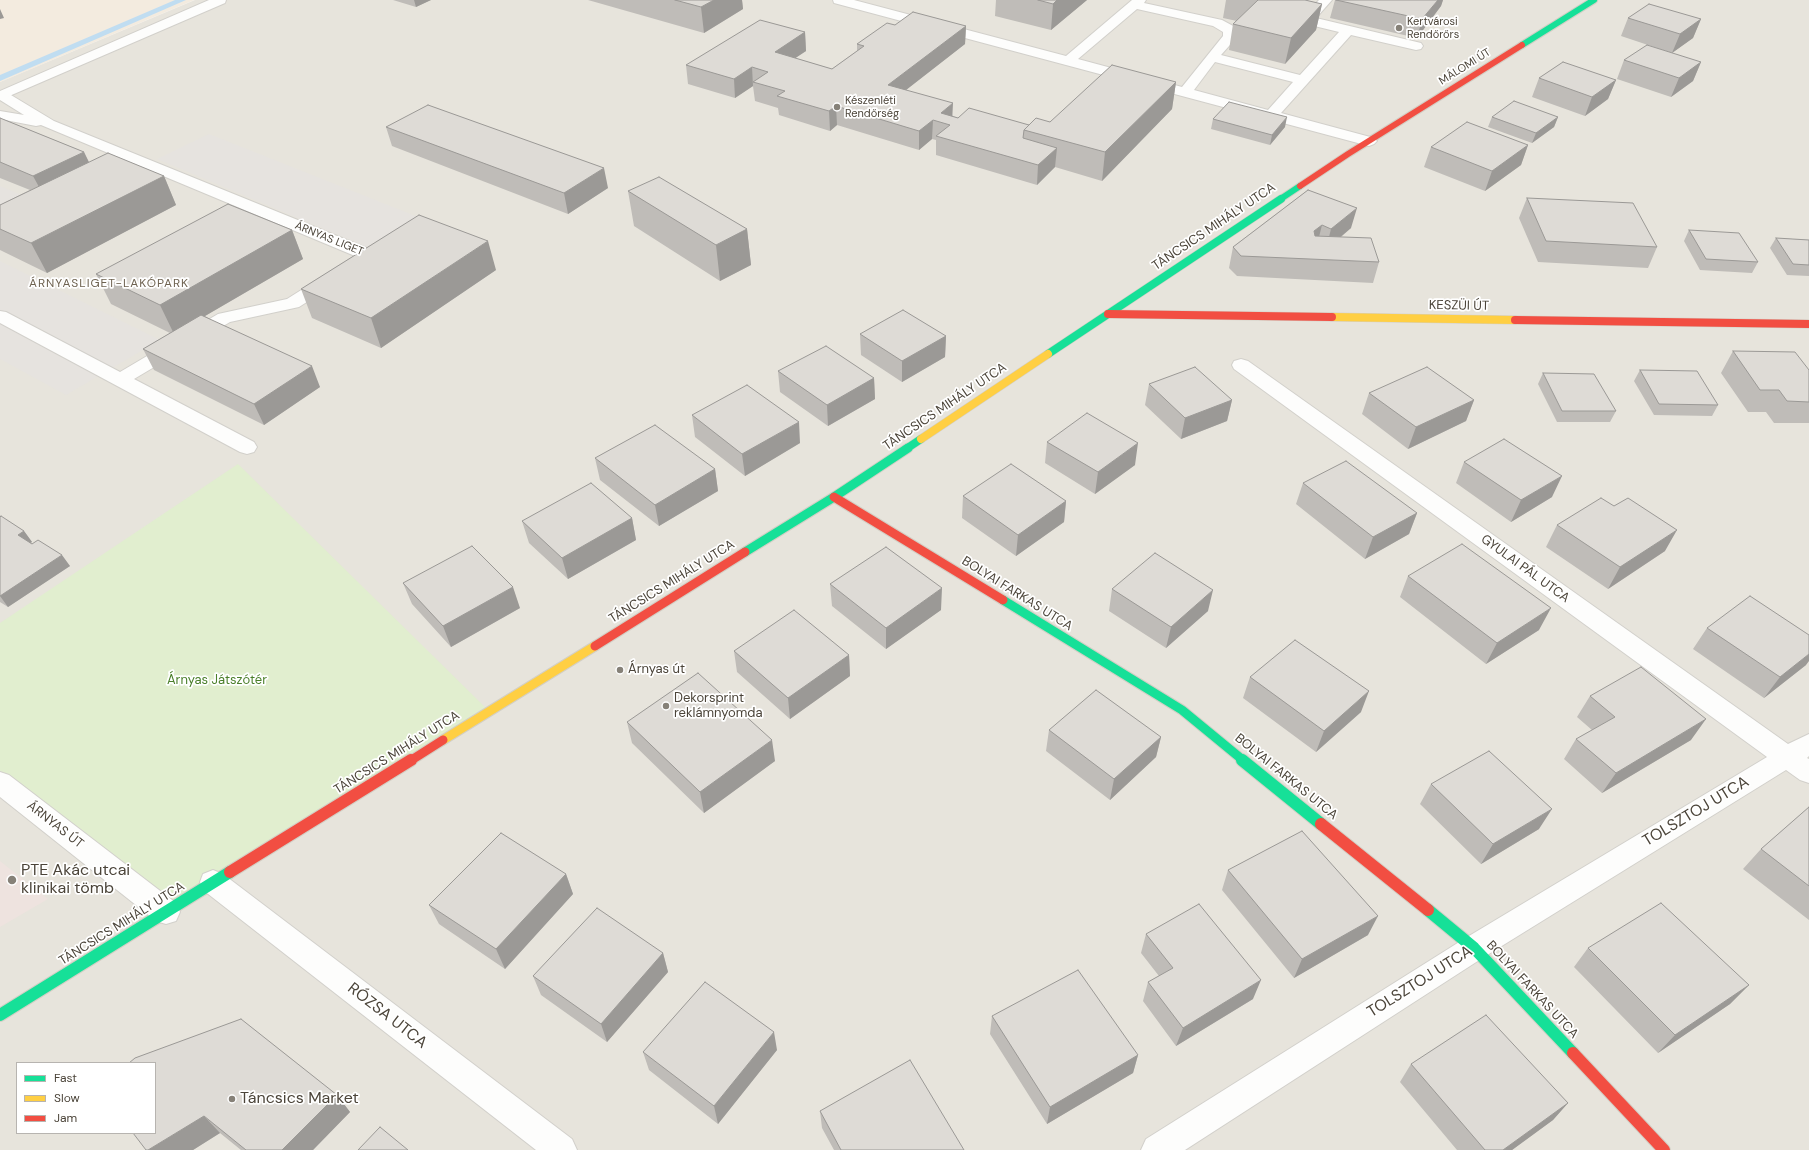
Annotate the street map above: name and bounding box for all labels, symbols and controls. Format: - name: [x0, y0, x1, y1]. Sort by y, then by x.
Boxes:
- place label: Kertvárosi Rendőrőrs: [1407, 15, 1459, 41]
- marker: Kertvárosi Rendőrőrs: [1394, 23, 1404, 33]
- street label: MÁLOMI ÚT: [1437, 46, 1493, 88]
- place label: Készenléti Rendőrség: [845, 94, 899, 120]
- marker: Készenléti Rendőrség: [832, 102, 842, 112]
- street label: TÁNCSICS MIHÁLY UTCA: [1149, 180, 1279, 274]
- street label: ÁRNYAS LIGET: [293, 219, 365, 259]
- district label: ÁRNYASLIGET-LAKÓPARK: [29, 277, 189, 291]
- street label: KESZÜI ÚT: [1429, 298, 1489, 314]
- street label: TÁNCSICS MIHÁLY UTCA: [880, 360, 1010, 454]
- street label: GYULAI PÁL UTCA: [1478, 532, 1572, 606]
- street label: TÁNCSICS MIHÁLY UTCA: [606, 537, 738, 627]
- street label: BOLYAI FARKAS UTCA: [959, 554, 1075, 634]
- place label: Árnyas út: [628, 662, 685, 678]
- marker: Árnyas út: [615, 665, 625, 675]
- park label: Árnyas Játszótér: [167, 673, 267, 689]
- place label: Dekorsprint reklámnyomda: [674, 691, 762, 722]
- marker: Dekorsprint reklámnyomda: [661, 701, 671, 711]
- street label: TÁNCSICS MIHÁLY UTCA: [331, 708, 463, 798]
- street label: BOLYAI FARKAS UTCA: [1231, 731, 1341, 823]
- street label: TOLSZTOJ UTCA: [1639, 773, 1753, 851]
- street label: ÁRNYAS ÚT: [24, 798, 86, 852]
- place label: PTE Akác utcai klinikai tömb: [21, 861, 130, 899]
- marker: PTE Akác utcai klinikai tömb: [6, 874, 18, 886]
- street label: TÁNCSICS MIHÁLY UTCA: [56, 879, 188, 969]
- street label: BOLYAI FARKAS UTCA: [1483, 938, 1581, 1042]
- street label: TOLSZTOJ UTCA: [1364, 942, 1476, 1022]
- street label: RÓZSA UTCA: [343, 979, 431, 1053]
- legend: [16, 1062, 156, 1134]
- text: Fast: [54, 1070, 77, 1086]
- place label: Táncsics Market: [240, 1089, 359, 1109]
- text: Slow: [54, 1090, 80, 1106]
- marker: Táncsics Market: [227, 1094, 237, 1104]
- text: Jam: [54, 1110, 77, 1126]

